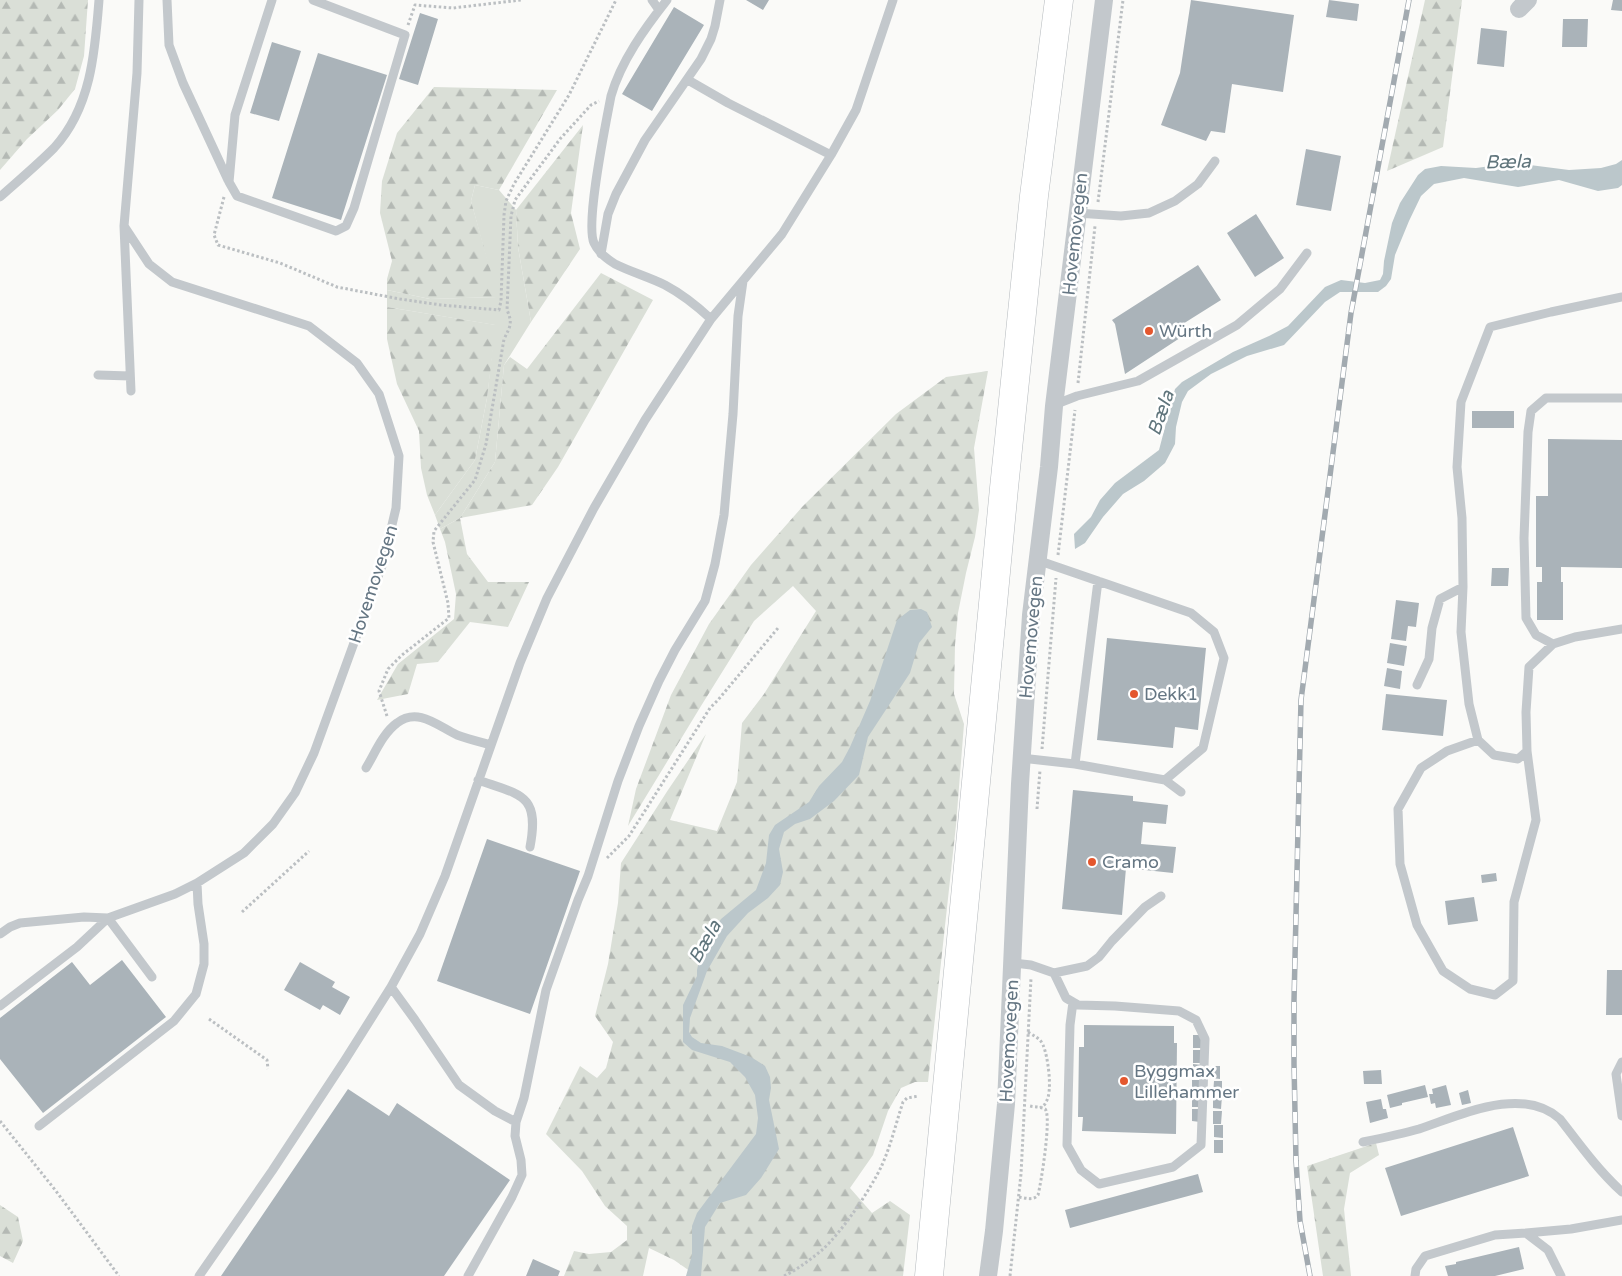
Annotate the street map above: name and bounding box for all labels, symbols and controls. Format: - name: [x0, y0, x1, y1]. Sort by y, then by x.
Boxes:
- water label: Bæla: [1485, 151, 1532, 173]
- street label: Hovemovegen: [1058, 172, 1092, 296]
- place label: Würth: [1159, 320, 1212, 342]
- marker: Würth: [1143, 325, 1155, 337]
- water label: Bæla: [1143, 386, 1179, 438]
- street label: Hovemovegen: [344, 522, 402, 646]
- street label: Hovemovegen: [1015, 575, 1047, 699]
- place label: Dekk1: [1144, 683, 1198, 705]
- marker: Dekk1: [1128, 688, 1140, 700]
- place label: Cramo: [1102, 851, 1159, 873]
- marker: Cramo: [1086, 856, 1098, 868]
- water label: Bæla: [684, 915, 727, 967]
- street label: Hovemovegen: [995, 979, 1023, 1103]
- place label: Byggmax Lillehammer: [1134, 1060, 1239, 1103]
- marker: Byggmax Lillehammer: [1118, 1075, 1130, 1087]

